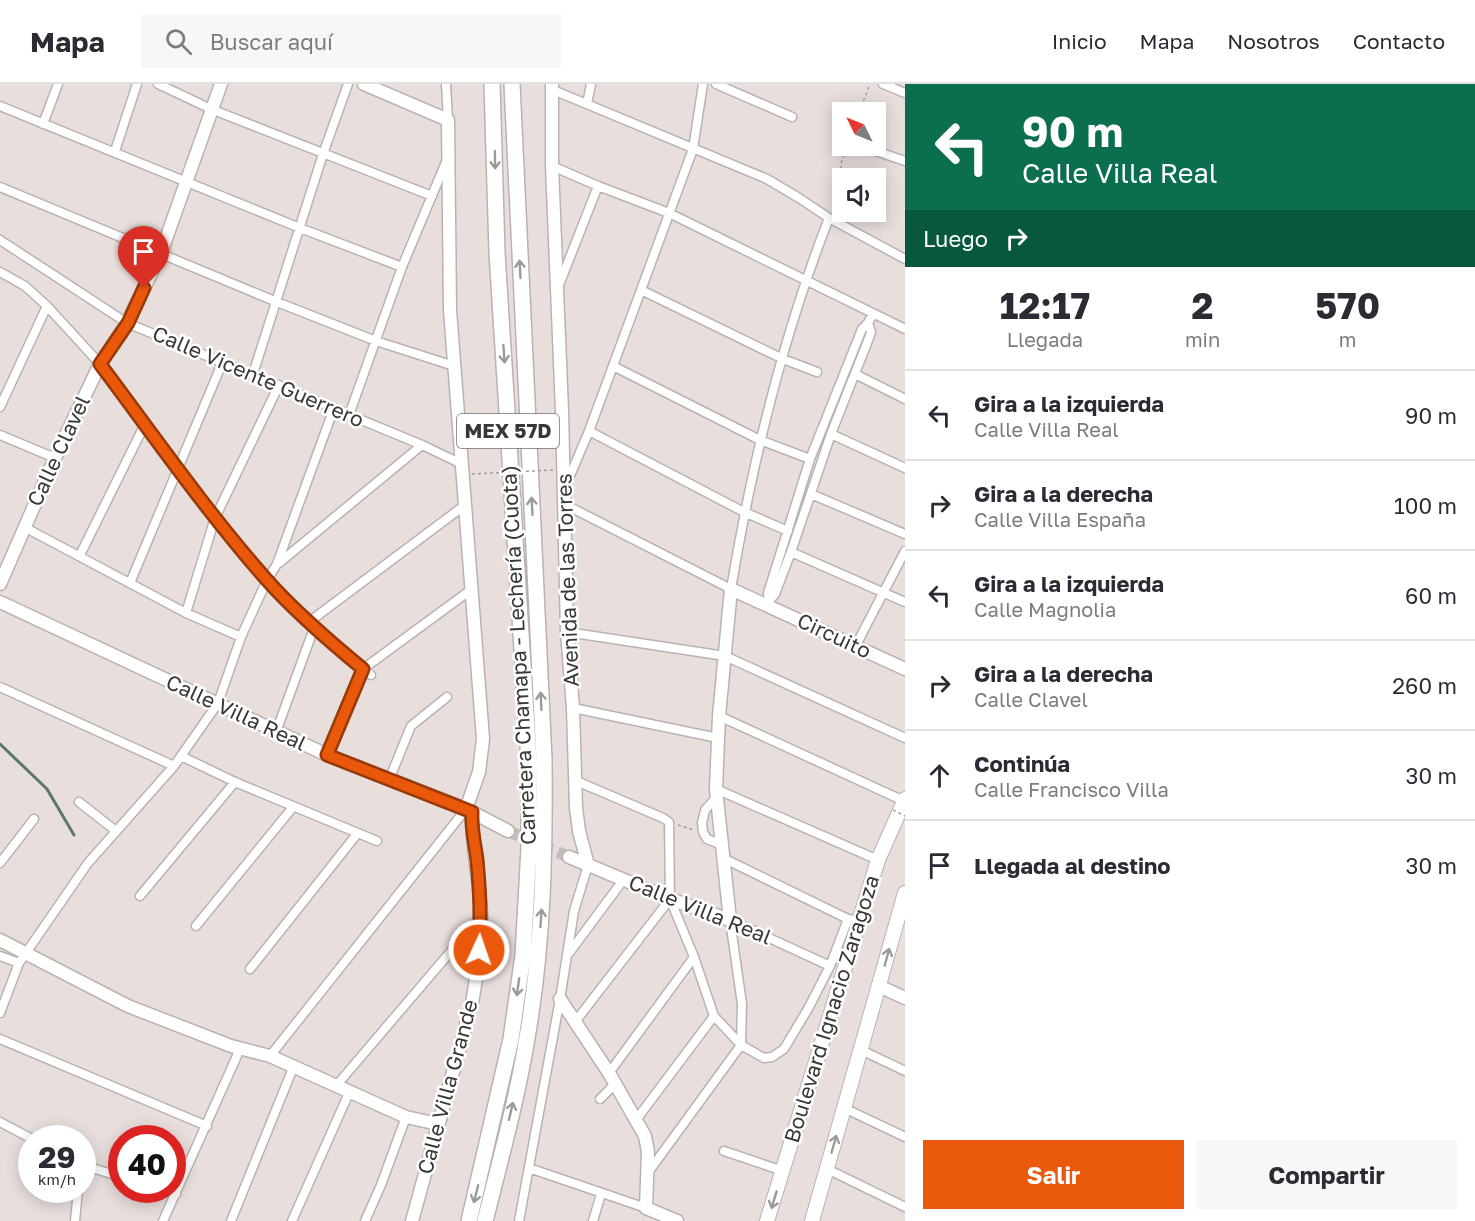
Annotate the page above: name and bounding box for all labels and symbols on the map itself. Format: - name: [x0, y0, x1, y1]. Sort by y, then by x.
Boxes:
- north arrow: [832, 102, 886, 156]
- one-way arrow: [489, 149, 501, 169]
- pin: [118, 226, 169, 288]
- one-way arrow: [515, 260, 526, 280]
- street label: Calle Vicente Guerrero: [149, 320, 368, 432]
- one-way arrow: [498, 344, 509, 364]
- street label: Calle Clavel: [21, 391, 95, 510]
- road number: MEX 57D: [457, 414, 559, 448]
- street label: Carretera Chamapa - Lechería (Cuota): [495, 465, 541, 846]
- street label: Avenida de las Torres: [550, 473, 584, 687]
- one-way arrow: [526, 497, 537, 517]
- street label: Circuito: [793, 607, 876, 663]
- street label: Calle Villa Real: [162, 668, 311, 756]
- one-way arrow: [536, 691, 547, 711]
- street label: Calle Villa Real: [625, 869, 776, 950]
- street label: Boulevard Ignacio Zaragoza: [778, 872, 884, 1146]
- one-way arrow: [535, 909, 546, 929]
- position arrow: [447, 918, 511, 982]
- one-way arrow: [881, 948, 893, 967]
- one-way arrow: [513, 977, 524, 997]
- street label: Calle Villa Grande: [411, 997, 483, 1177]
- one-way arrow: [506, 1102, 517, 1121]
- speed limit sign: 40: [108, 1125, 186, 1203]
- one-way arrow: [829, 1135, 840, 1154]
- one-way arrow: [469, 1184, 481, 1203]
- one-way arrow: [768, 1190, 779, 1209]

